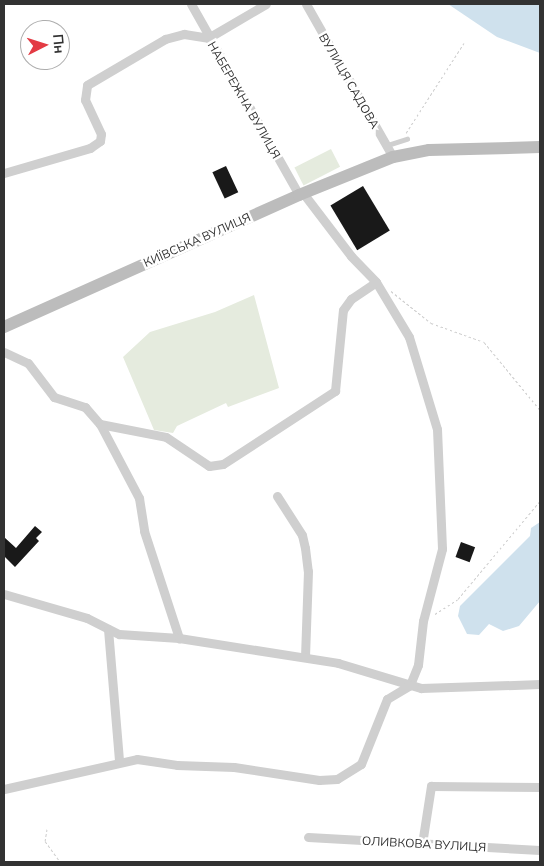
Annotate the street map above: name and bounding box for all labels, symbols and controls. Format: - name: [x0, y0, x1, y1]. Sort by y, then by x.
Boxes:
- north arrow: [20, 20, 70, 70]
- street label: ВУЛИЦЯ САДОВА: [316, 31, 382, 131]
- text: Пн: [49, 33, 69, 54]
- street label: НАБЕРЕЖНА ВУЛИЦЯ: [205, 39, 283, 161]
- street label: КИЇВСЬКА ВУЛИЦЯ: [141, 210, 253, 270]
- street label: ОЛИВКОВА ВУЛИЦЯ: [362, 834, 486, 854]

